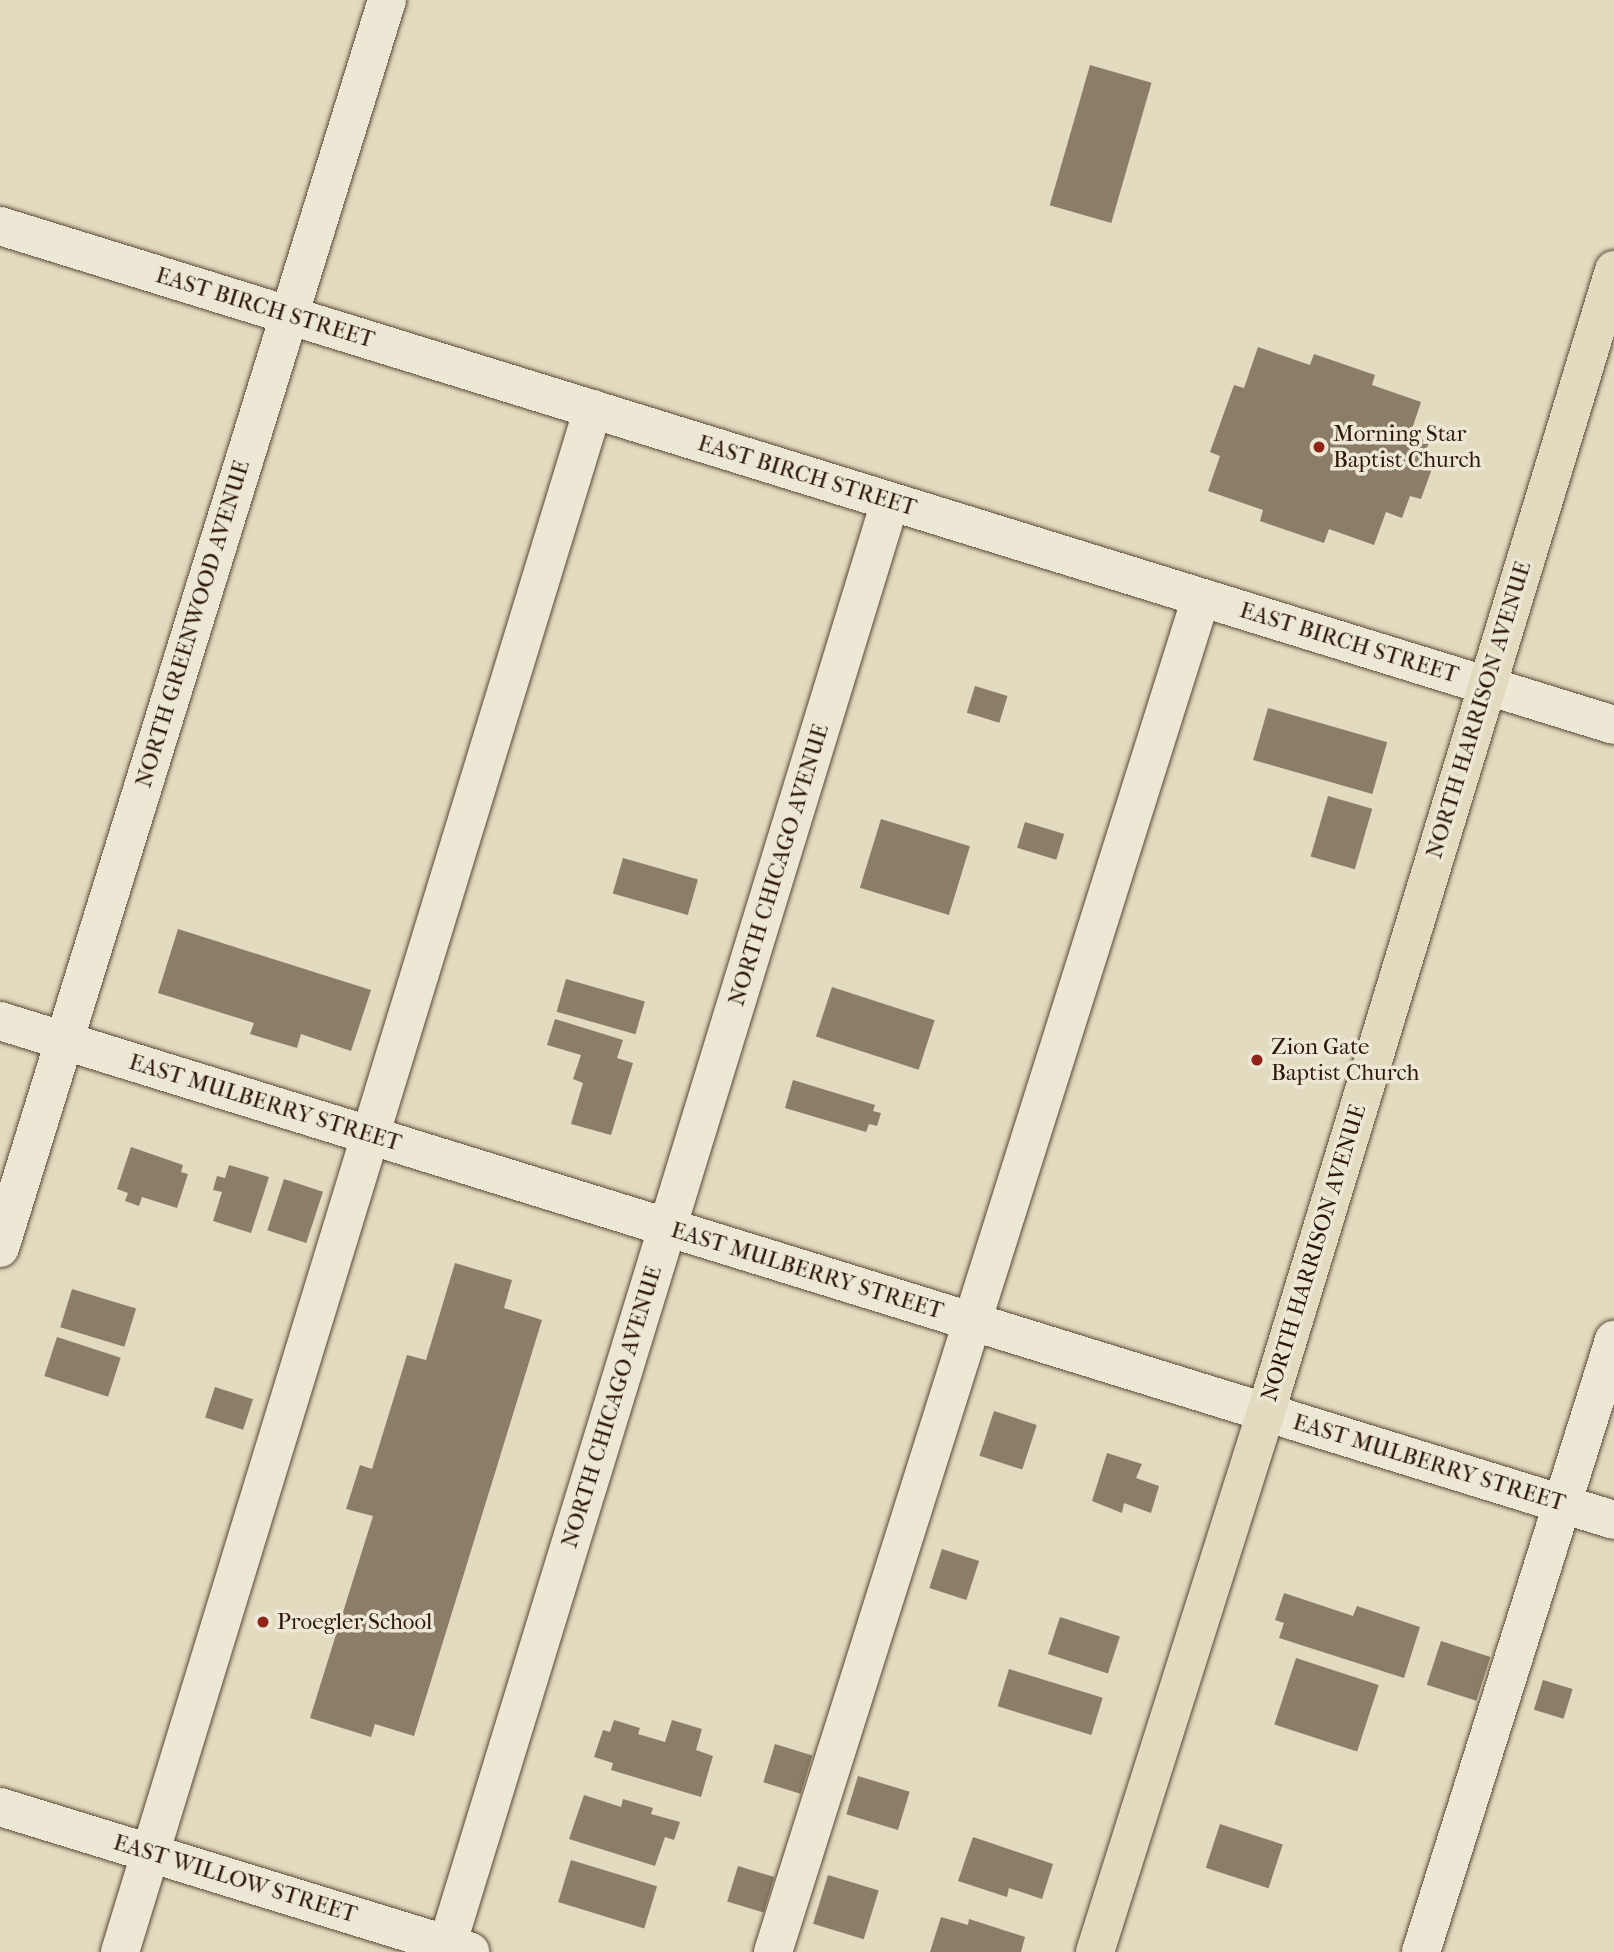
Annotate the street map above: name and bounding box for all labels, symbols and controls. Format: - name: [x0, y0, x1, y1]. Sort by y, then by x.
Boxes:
- street label: EAST BIRCH STREET: [152, 262, 378, 354]
- place label: Morning Star Baptist Church: [1333, 420, 1481, 474]
- street label: EAST BIRCH STREET: [694, 430, 920, 522]
- marker: Morning Star Baptist Church: [1311, 439, 1327, 455]
- street label: NORTH GREENWOOD AVENUE: [130, 457, 256, 791]
- street label: NORTH HARRISON AVENUE: [1421, 558, 1537, 862]
- street label: EAST BIRCH STREET: [1236, 597, 1462, 689]
- street label: NORTH CHICAGO AVENUE: [723, 721, 835, 1009]
- place label: Zion Gate Baptist Church: [1271, 1033, 1419, 1087]
- street label: EAST MULBERRY STREET: [126, 1048, 404, 1158]
- marker: Zion Gate Baptist Church: [1249, 1052, 1265, 1068]
- street label: NORTH HARRISON AVENUE: [1256, 1101, 1372, 1405]
- street label: EAST MULBERRY STREET: [668, 1216, 946, 1326]
- street label: NORTH CHICAGO AVENUE: [556, 1263, 668, 1551]
- street label: EAST MULBERRY STREET: [1290, 1408, 1568, 1518]
- place label: Proegler School: [277, 1608, 432, 1636]
- marker: Proegler School: [255, 1614, 271, 1630]
- street label: EAST WILLOW STREET: [110, 1829, 360, 1929]

